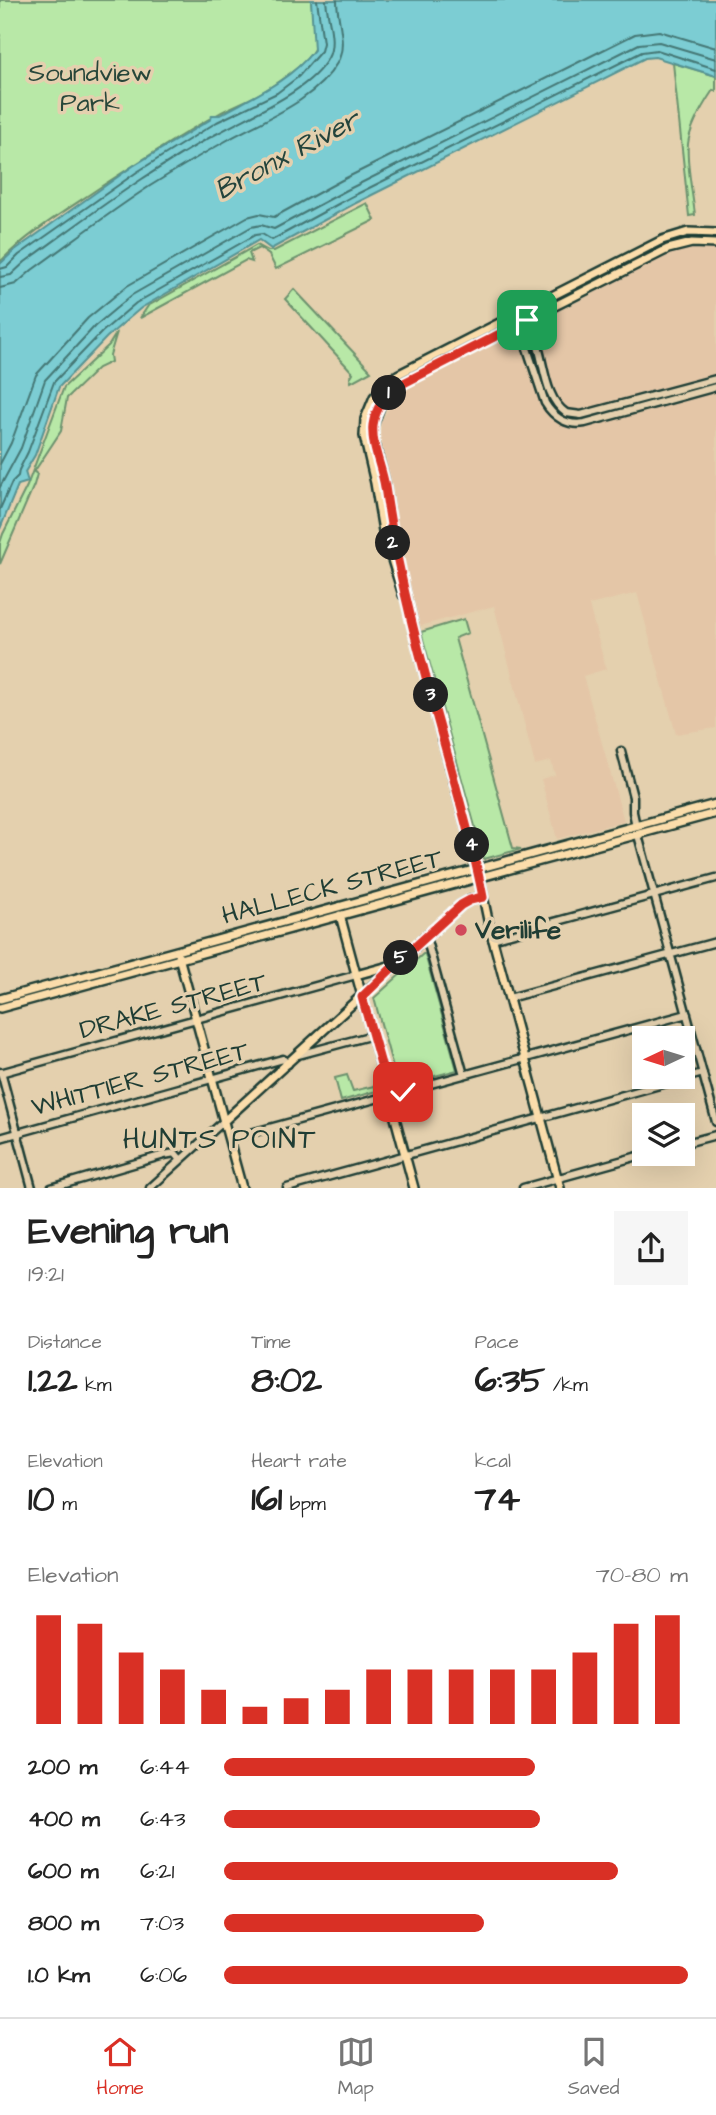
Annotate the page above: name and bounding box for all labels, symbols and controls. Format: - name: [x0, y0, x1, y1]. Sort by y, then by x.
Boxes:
- park label: Soundview Park: [28, 55, 152, 121]
- water label: Bronx River: [208, 99, 369, 209]
- pin: [497, 290, 557, 350]
- icon: arrive: [508, 301, 546, 339]
- pin: 1: [372, 376, 406, 410]
- text: 1: [387, 379, 390, 406]
- pin: 2: [376, 526, 410, 560]
- text: 2: [387, 529, 398, 556]
- pin: 3: [414, 678, 448, 712]
- text: 3: [426, 681, 435, 708]
- pin: 4: [454, 828, 490, 862]
- text: 4: [465, 831, 478, 858]
- street label: HALLECK STREET: [218, 840, 447, 934]
- place label: Verilife: [474, 912, 561, 948]
- marker: Verilife: [453, 922, 469, 938]
- pin: 5: [384, 940, 418, 976]
- text: 5: [394, 944, 407, 971]
- street label: DRAKE STREET: [76, 964, 271, 1048]
- north arrow: [632, 1026, 695, 1088]
- map controls: [632, 1026, 695, 1166]
- street label: WHITTIER STREET: [28, 1033, 253, 1125]
- pin: [373, 1062, 433, 1122]
- icon: check: [384, 1073, 422, 1111]
- button: layers: [632, 1103, 695, 1166]
- district label: HUNTS POINT: [123, 1120, 317, 1159]
- text: Evening run: [28, 1206, 229, 1258]
- button: share: [614, 1211, 688, 1285]
- text: 19:21: [28, 1258, 64, 1290]
- text: Distance: [28, 1329, 102, 1356]
- text: Time: [251, 1329, 291, 1356]
- text: Pace: [475, 1329, 519, 1356]
- text: 1.22: [28, 1356, 77, 1405]
- text: 8:02: [251, 1356, 322, 1405]
- text: 6:35: [475, 1356, 545, 1405]
- text: km: [77, 1372, 112, 1399]
- text: /km: [545, 1372, 588, 1399]
- text: Elevation: [28, 1448, 103, 1475]
- text: Heart rate: [251, 1448, 347, 1475]
- text: kcal: [475, 1448, 511, 1475]
- text: 10: [28, 1475, 55, 1524]
- text: 161: [251, 1475, 282, 1524]
- text: 74: [475, 1475, 520, 1524]
- text: m: [55, 1491, 77, 1518]
- text: bpm: [282, 1491, 326, 1518]
- text: Elevation: [28, 1559, 119, 1591]
- text: 70–80 m: [596, 1559, 688, 1591]
- text: 200 m: [28, 1751, 97, 1783]
- text: 6:44: [140, 1751, 190, 1783]
- text: 400 m: [28, 1803, 100, 1835]
- text: 6:43: [140, 1803, 186, 1835]
- text: 600 m: [28, 1855, 99, 1887]
- text: 6:21: [140, 1855, 174, 1887]
- text: 800 m: [28, 1907, 99, 1939]
- text: 7:03: [140, 1907, 184, 1939]
- text: 1.0 km: [28, 1959, 90, 1991]
- text: 6:06: [140, 1959, 187, 1991]
- tab: Home: [96, 2033, 144, 2102]
- tab: Map: [337, 2033, 375, 2102]
- tab: Saved: [568, 2033, 619, 2102]

